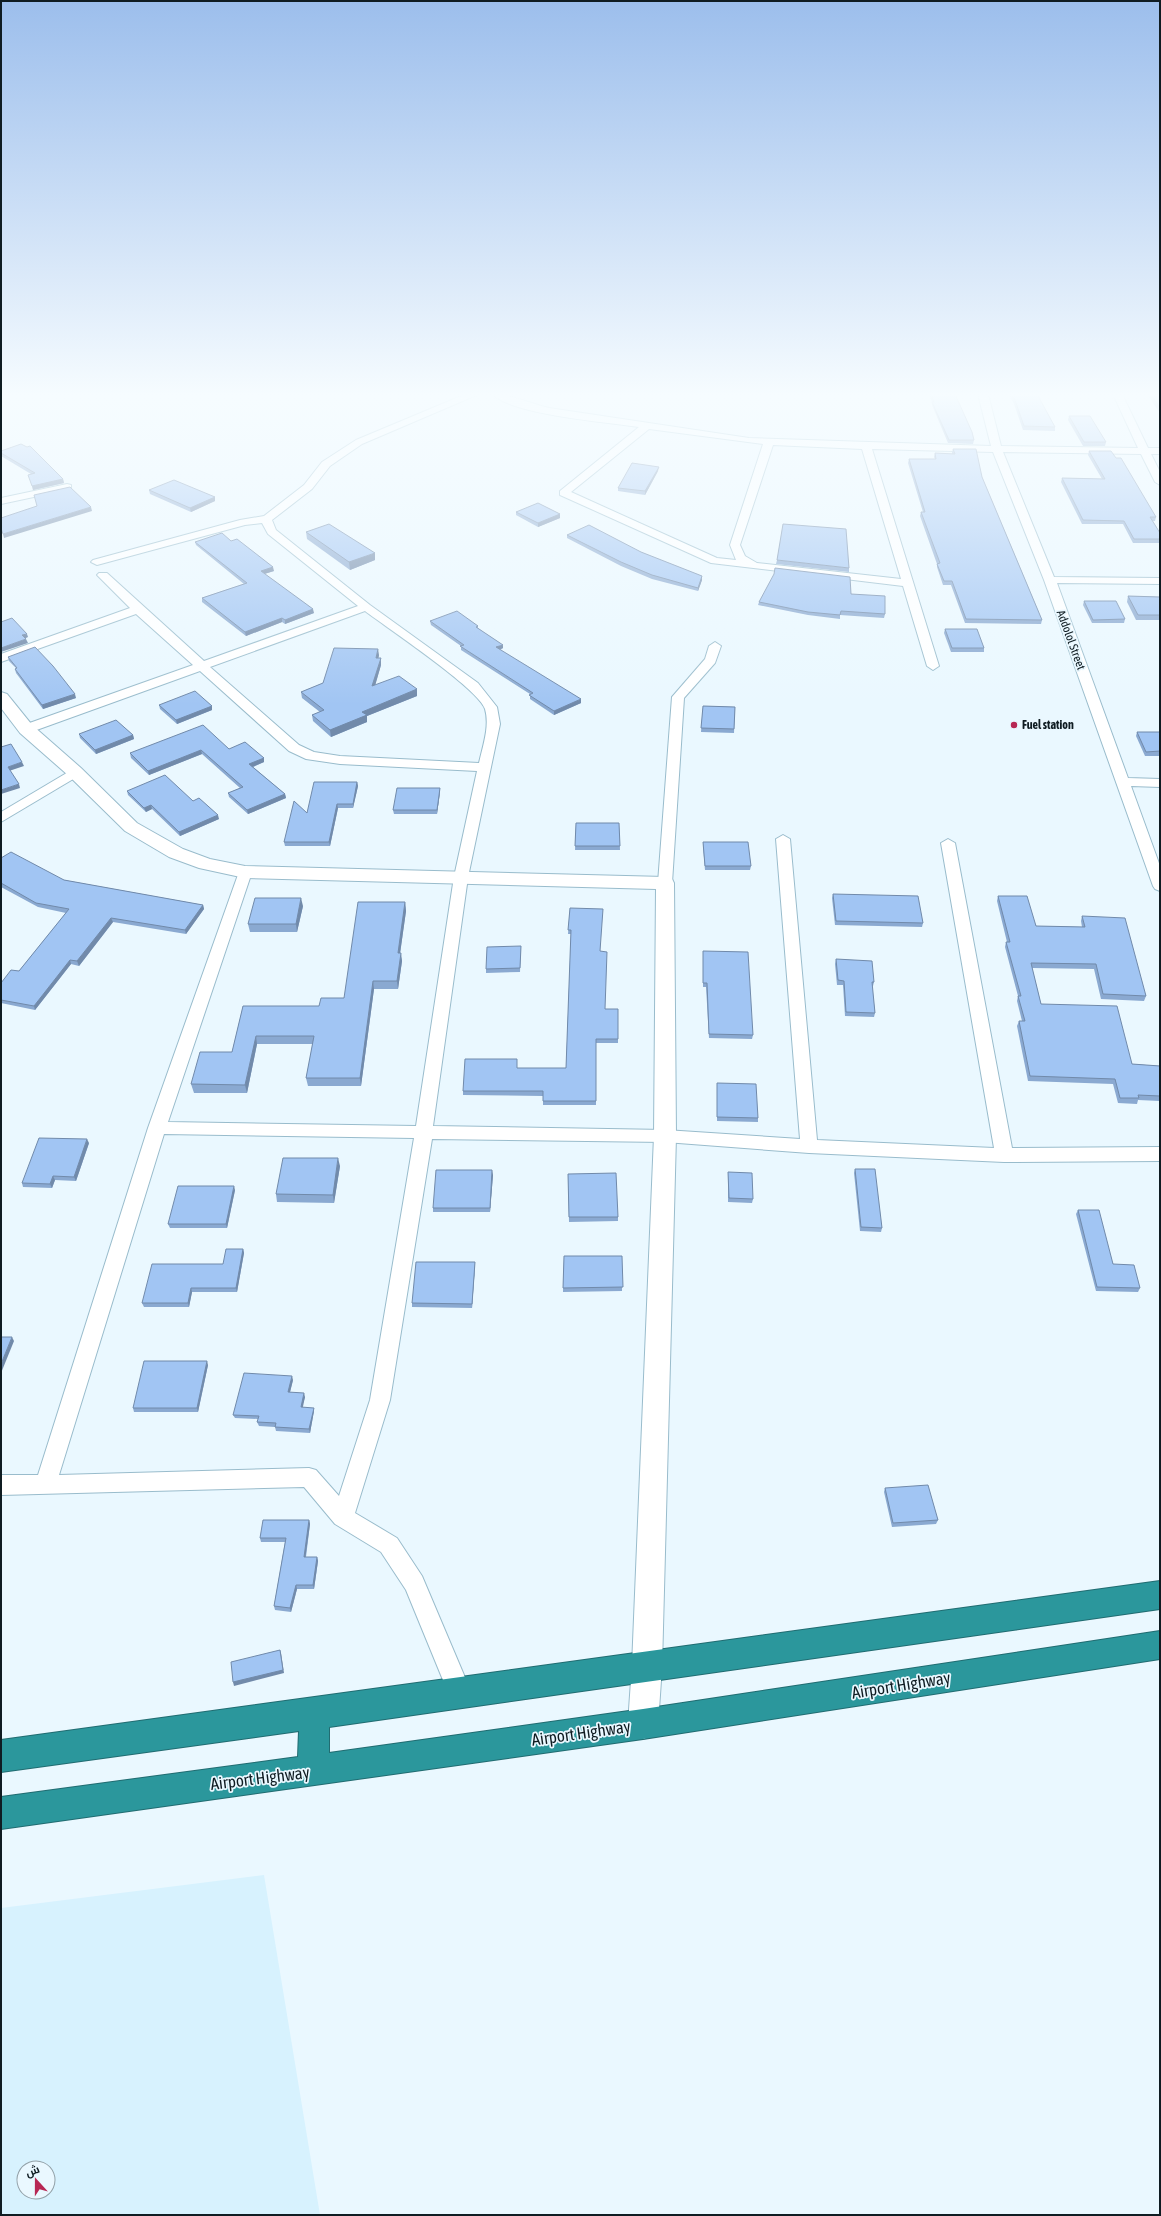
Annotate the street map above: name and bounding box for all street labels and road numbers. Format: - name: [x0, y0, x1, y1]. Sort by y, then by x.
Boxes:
- street label: Addolol Street: [1054, 608, 1088, 672]
- street label: Airport Highway: [850, 1667, 952, 1703]
- street label: Airport Highway: [530, 1716, 632, 1750]
- street label: Airport Highway: [209, 1762, 311, 1794]

